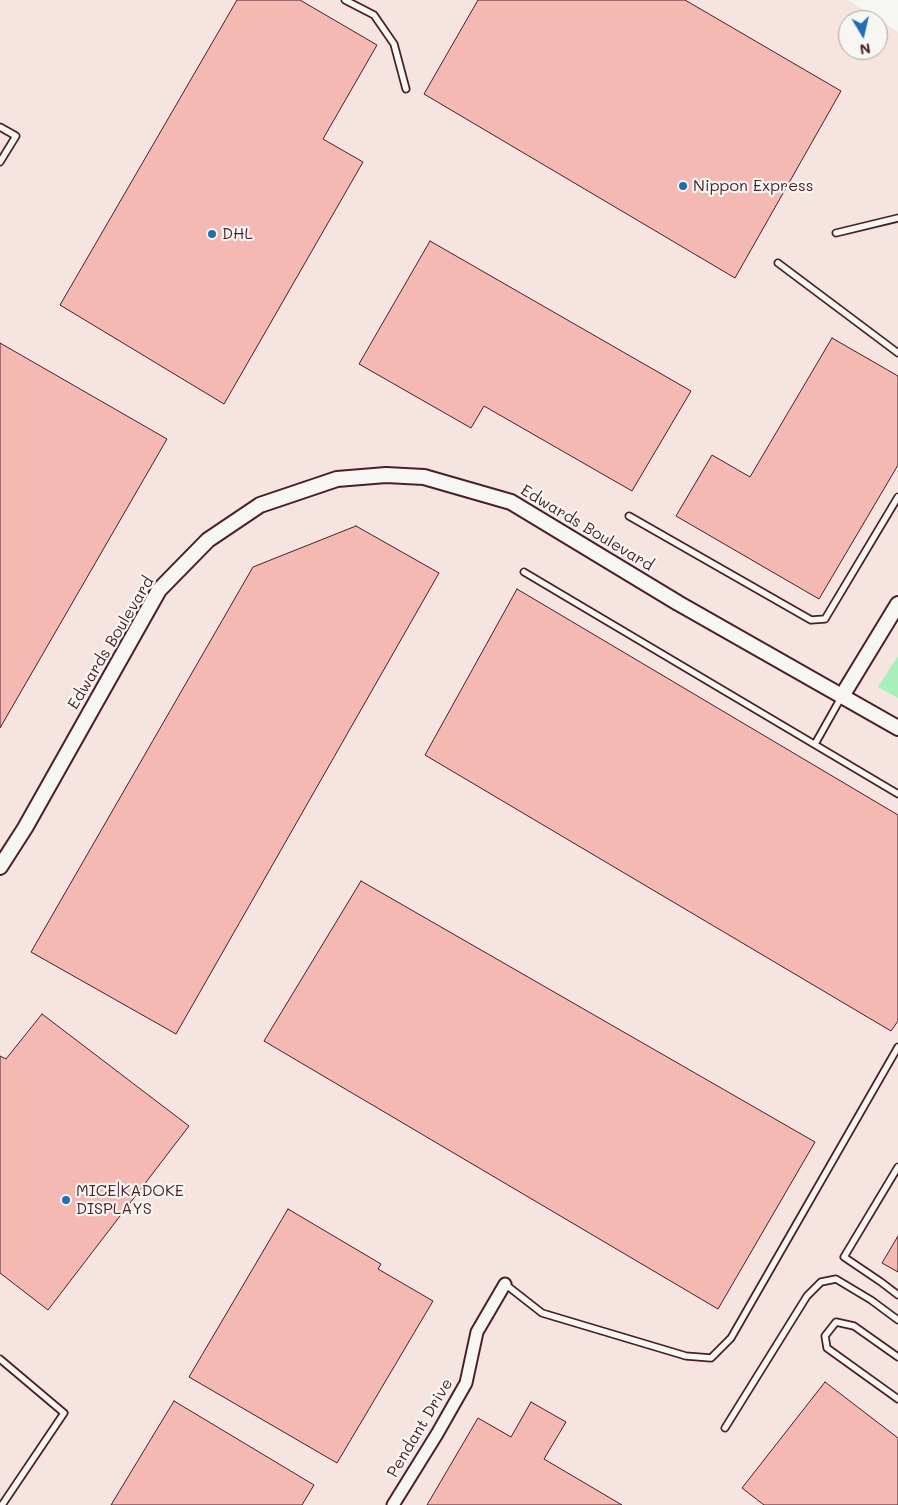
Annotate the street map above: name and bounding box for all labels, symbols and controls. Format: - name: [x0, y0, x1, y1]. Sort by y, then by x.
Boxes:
- north arrow: [838, 10, 888, 60]
- text: N: [859, 39, 872, 60]
- place label: Nippon Express: [693, 176, 814, 196]
- marker: Nippon Express: [677, 180, 689, 192]
- place label: DHL: [222, 224, 253, 244]
- marker: DHL: [206, 228, 218, 240]
- street label: Edwards Boulevard: [517, 481, 657, 575]
- street label: Edwards Boulevard: [64, 573, 158, 713]
- place label: MICE|KADOKE DISPLAYS: [76, 1181, 184, 1219]
- marker: MICE|KADOKE DISPLAYS: [60, 1194, 72, 1206]
- street label: Pendant Drive: [383, 1375, 457, 1481]

